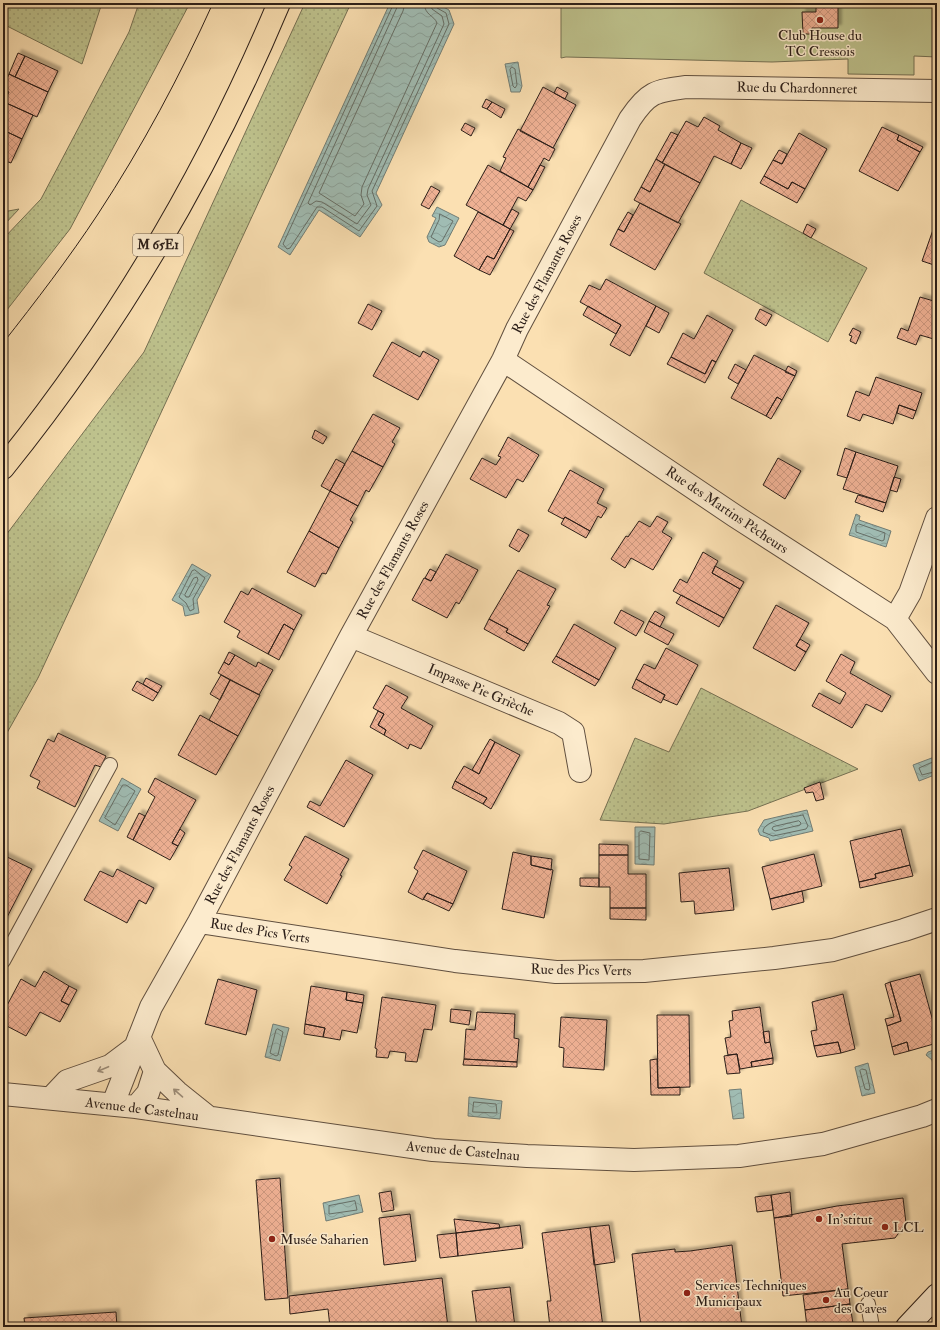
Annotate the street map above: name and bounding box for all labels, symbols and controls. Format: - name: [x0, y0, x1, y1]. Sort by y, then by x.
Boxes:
- marker: Club House du TC Cressois: [815, 15, 825, 25]
- place label: Club House du TC Cressois: [778, 27, 862, 60]
- street label: Rue du Chardonneret: [736, 78, 858, 98]
- street label: Rue des Flamants Roses: [508, 211, 586, 337]
- road number: M 65E1: [133, 234, 183, 256]
- street label: Rue des Martins Pêcheurs: [663, 463, 792, 557]
- street label: Rue des Flamants Roses: [353, 498, 433, 622]
- street label: Impasse Pie Grièche: [425, 660, 537, 721]
- street label: Rue des Flamants Roses: [201, 782, 279, 908]
- street label: Rue des Pics Verts: [209, 915, 311, 947]
- street label: Rue des Pics Verts: [530, 961, 632, 979]
- one-way arrow: [98, 1066, 110, 1073]
- one-way arrow: [172, 1088, 183, 1097]
- street label: Avenue de Castelnau: [83, 1093, 200, 1124]
- street label: Avenue de Castelnau: [404, 1137, 521, 1164]
- place label: In'stitut: [827, 1211, 873, 1228]
- marker: In'stitut: [814, 1214, 824, 1224]
- place label: LCL: [893, 1219, 924, 1236]
- marker: LCL: [880, 1222, 890, 1232]
- place label: Musée Saharien: [280, 1231, 369, 1248]
- marker: Musée Saharien: [267, 1234, 277, 1244]
- place label: Services Techniques Municipaux: [695, 1277, 807, 1311]
- place label: Au Coeur des Caves: [833, 1284, 889, 1317]
- marker: Services Techniques Municipaux: [682, 1288, 692, 1298]
- marker: Au Coeur des Caves: [821, 1295, 831, 1305]

